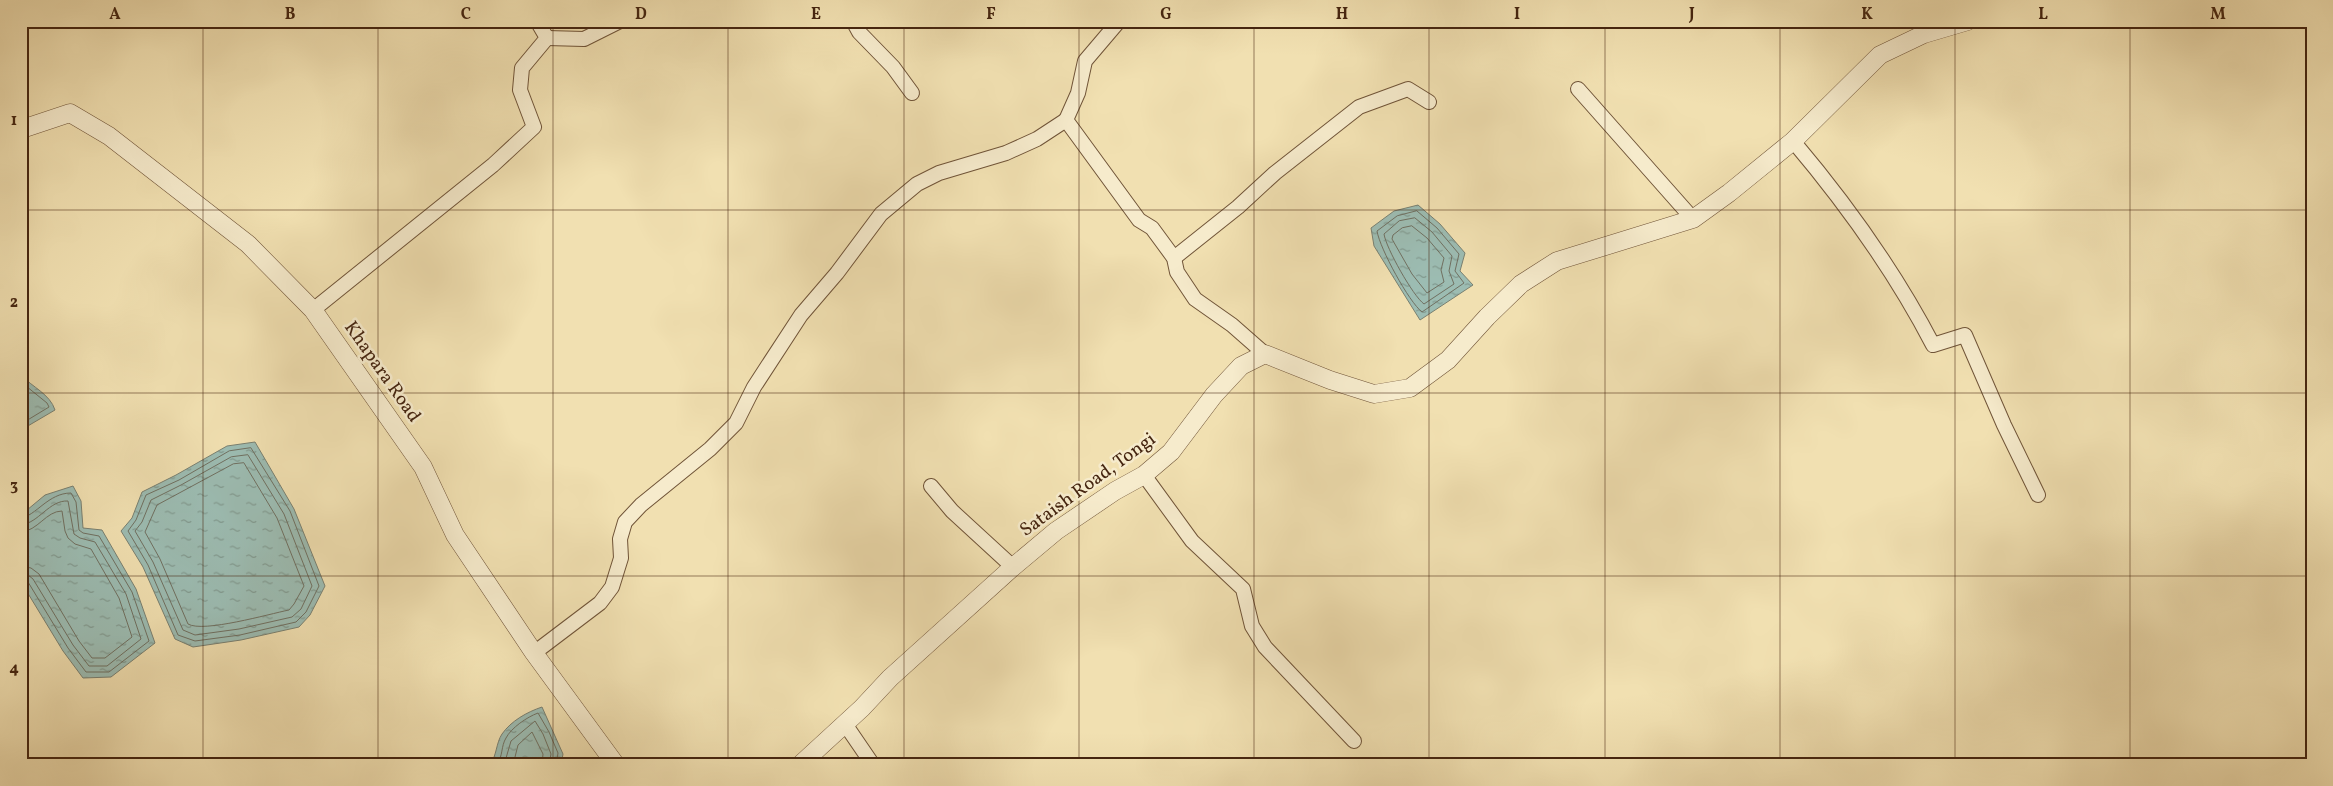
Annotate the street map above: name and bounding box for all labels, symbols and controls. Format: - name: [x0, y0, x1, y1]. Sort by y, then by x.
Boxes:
- text: A: [109, 4, 121, 26]
- text: B: [285, 4, 296, 26]
- text: C: [461, 4, 471, 26]
- text: D: [635, 4, 647, 26]
- text: E: [811, 4, 821, 26]
- text: F: [986, 4, 996, 26]
- text: G: [1160, 4, 1172, 26]
- text: H: [1336, 4, 1348, 26]
- text: I: [1514, 4, 1520, 26]
- text: J: [1688, 4, 1695, 26]
- text: K: [1861, 4, 1873, 26]
- text: L: [2038, 4, 2048, 26]
- text: M: [2210, 4, 2226, 26]
- text: 1: [11, 110, 17, 132]
- text: 2: [10, 292, 18, 314]
- street label: Khapara Road: [337, 316, 427, 428]
- street label: Sataish Road, Tongi: [1015, 427, 1162, 543]
- text: 3: [10, 475, 18, 497]
- text: 4: [9, 658, 19, 680]

